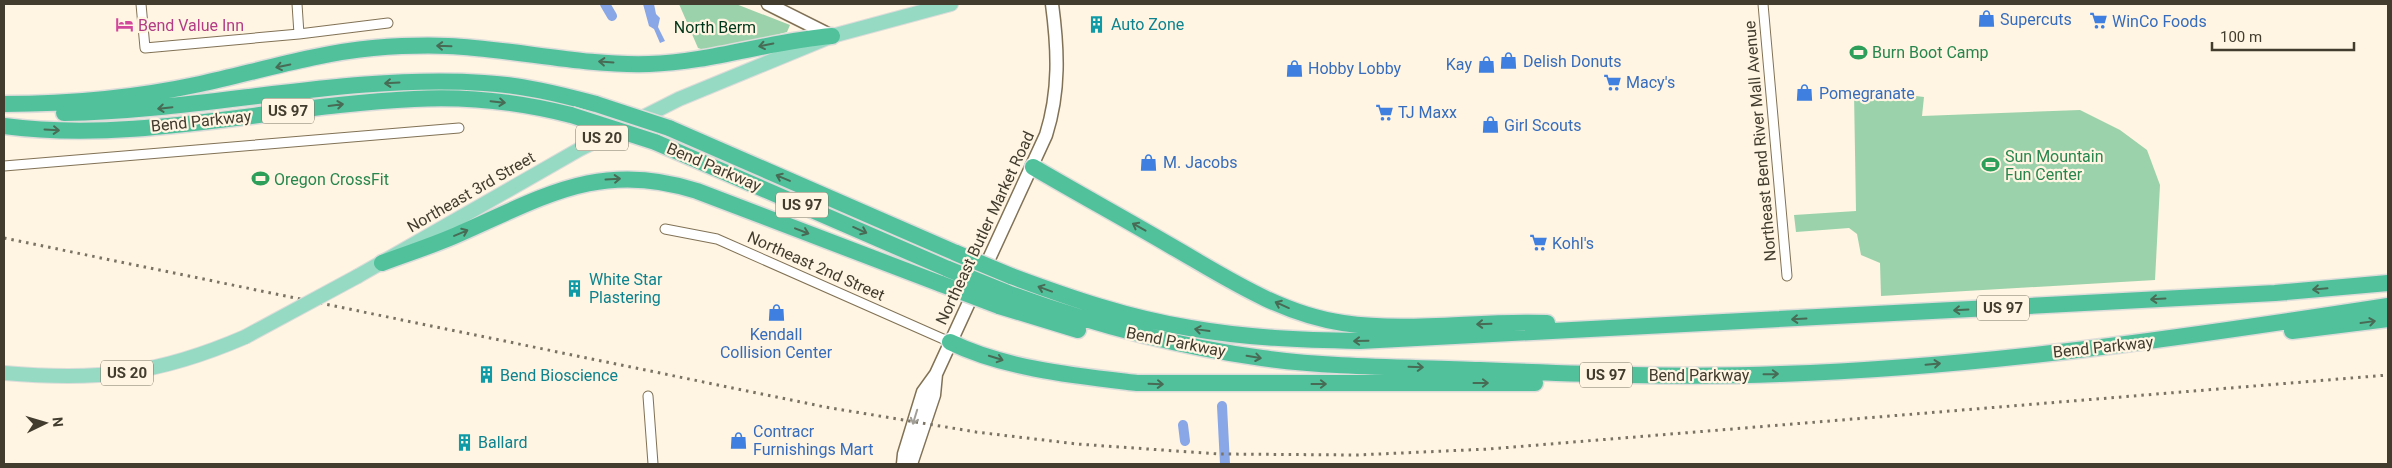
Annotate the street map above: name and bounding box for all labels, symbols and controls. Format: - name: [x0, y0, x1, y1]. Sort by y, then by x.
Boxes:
- shop icon: Supercuts: [1976, 9, 1996, 29]
- place label: Supercuts: [2000, 10, 2072, 29]
- supermarket icon: WinCo Foods: [2088, 11, 2108, 31]
- place label: WinCo Foods: [2112, 12, 2207, 31]
- building icon: Auto Zone: [1087, 14, 1107, 34]
- hotel icon: Bend Value Inn: [114, 15, 134, 35]
- place label: Auto Zone: [1111, 15, 1184, 34]
- place label: Bend Value Inn: [138, 16, 244, 35]
- park label: North Berm: [674, 18, 756, 37]
- street label: Northeast Bend River Mall Avenue: [1740, 20, 1780, 262]
- scale bar: [2212, 20, 2354, 52]
- text: 100 m: [2220, 28, 2262, 46]
- one-way arrow: [436, 41, 452, 50]
- one-way arrow: [759, 41, 775, 50]
- sports icon: Burn Boot Camp: [1848, 42, 1868, 62]
- place label: Burn Boot Camp: [1872, 43, 1989, 62]
- shop icon: Delish Donuts: [1499, 51, 1519, 71]
- place label: Delish Donuts: [1523, 52, 1622, 71]
- shop icon: Kay: [1476, 54, 1496, 74]
- place label: Kay: [1446, 55, 1472, 74]
- one-way arrow: [598, 58, 614, 67]
- shop icon: Hobby Lobby: [1284, 58, 1304, 78]
- place label: Hobby Lobby: [1308, 59, 1402, 78]
- one-way arrow: [276, 62, 292, 71]
- supermarket icon: Macy's: [1602, 72, 1622, 92]
- place label: Macy's: [1626, 73, 1675, 92]
- one-way arrow: [384, 78, 400, 87]
- shop icon: Pomegranate: [1795, 83, 1815, 103]
- place label: Pomegranate: [1819, 84, 1915, 103]
- one-way arrow: [490, 97, 506, 107]
- road number: US 97: [262, 98, 314, 124]
- one-way arrow: [328, 100, 344, 110]
- supermarket icon: TJ Maxx: [1374, 102, 1394, 122]
- one-way arrow: [158, 103, 174, 113]
- place label: TJ Maxx: [1398, 103, 1457, 122]
- street label: Bend Parkway: [150, 106, 252, 136]
- shop icon: Girl Scouts: [1480, 115, 1500, 135]
- place label: Girl Scouts: [1504, 116, 1581, 135]
- one-way arrow: [44, 125, 60, 134]
- road number: US 20: [576, 126, 628, 150]
- street label: Northeast Butler Market Road: [932, 128, 1038, 328]
- street label: Bend Parkway: [664, 139, 764, 196]
- place label: Sun Mountain Fun Center: [2005, 147, 2104, 184]
- street label: Northeast 3rd Street: [404, 148, 538, 236]
- shop icon: M. Jacobs: [1139, 152, 1159, 172]
- place label: M. Jacobs: [1163, 153, 1237, 172]
- sports icon: Sun Mountain Fun Center: [1981, 155, 2001, 175]
- sports icon: Oregon CrossFit: [250, 169, 270, 189]
- place label: Oregon CrossFit: [274, 170, 389, 189]
- one-way arrow: [776, 173, 791, 182]
- one-way arrow: [605, 175, 621, 184]
- road number: US 97: [776, 192, 828, 218]
- one-way arrow: [1132, 222, 1147, 232]
- one-way arrow: [852, 226, 867, 236]
- street label: Northeast 2nd Street: [744, 227, 888, 305]
- one-way arrow: [793, 227, 809, 236]
- one-way arrow: [453, 228, 468, 238]
- supermarket icon: Kohl's: [1528, 233, 1548, 253]
- place label: Kohl's: [1552, 234, 1594, 253]
- place label: White Star Plastering: [589, 270, 663, 307]
- building icon: White Star Plastering: [565, 278, 585, 298]
- one-way arrow: [1038, 284, 1053, 293]
- one-way arrow: [2313, 285, 2329, 294]
- one-way arrow: [2150, 295, 2166, 304]
- road number: US 97: [1977, 296, 2029, 320]
- one-way arrow: [1275, 300, 1290, 309]
- shop icon: Kendall Collision Center: [766, 302, 786, 322]
- one-way arrow: [1953, 305, 1969, 314]
- one-way arrow: [1791, 314, 1807, 323]
- one-way arrow: [2360, 317, 2376, 327]
- one-way arrow: [1476, 319, 1492, 328]
- street label: Bend Parkway: [1125, 323, 1228, 361]
- place label: Kendall Collision Center: [720, 325, 833, 362]
- one-way arrow: [1194, 325, 1210, 335]
- street label: Bend Parkway: [2052, 332, 2154, 362]
- one-way arrow: [1353, 336, 1370, 346]
- one-way arrow: [1246, 352, 1262, 362]
- one-way arrow: [988, 354, 1004, 364]
- one-way arrow: [1925, 359, 1941, 369]
- road number: US 20: [101, 360, 153, 386]
- road number: US 97: [1580, 362, 1632, 388]
- one-way arrow: [1408, 363, 1424, 372]
- building icon: Bend Bioscience: [476, 365, 496, 385]
- place label: Bend Bioscience: [500, 366, 618, 385]
- street label: Bend Parkway: [1649, 366, 1750, 385]
- one-way arrow: [1762, 369, 1779, 379]
- one-way arrow: [1473, 378, 1489, 388]
- one-way arrow: [1148, 379, 1164, 389]
- one-way arrow: [1310, 379, 1327, 389]
- north arrow: [20, 398, 70, 448]
- one-way arrow: [909, 408, 919, 424]
- text: N: [50, 416, 66, 427]
- place label: Contracr Furnishings Mart: [753, 422, 873, 459]
- shop icon: Contracr Furnishings Mart: [729, 430, 749, 450]
- building icon: Ballard: [454, 432, 474, 452]
- place label: Ballard: [478, 433, 527, 452]

